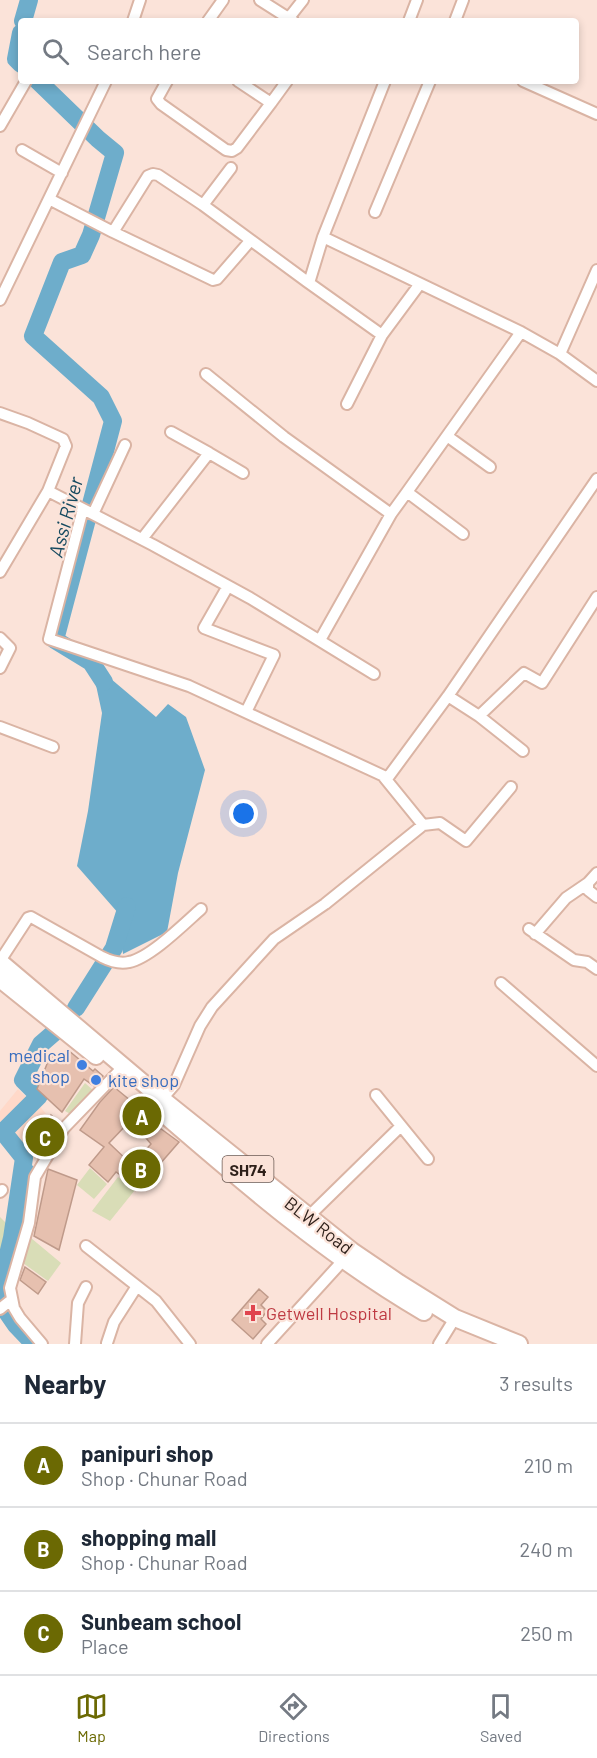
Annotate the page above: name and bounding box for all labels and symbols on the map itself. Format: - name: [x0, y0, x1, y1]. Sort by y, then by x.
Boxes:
- water label: Assi River: [43, 473, 87, 560]
- your location: [229, 799, 258, 828]
- place label: medical shop: [9, 1044, 70, 1087]
- marker: medical shop: [75, 1058, 89, 1072]
- place label: kite shop: [108, 1069, 179, 1091]
- marker: kite shop: [89, 1073, 103, 1087]
- pin: A: [122, 1094, 162, 1138]
- pin: C: [26, 1114, 64, 1160]
- pin: B: [122, 1146, 160, 1192]
- road number: SH74: [222, 1156, 274, 1182]
- street label: BLW Road: [281, 1192, 357, 1258]
- place label: Getwell Hospital: [266, 1302, 392, 1324]
- marker: Getwell Hospital: [244, 1304, 262, 1322]

